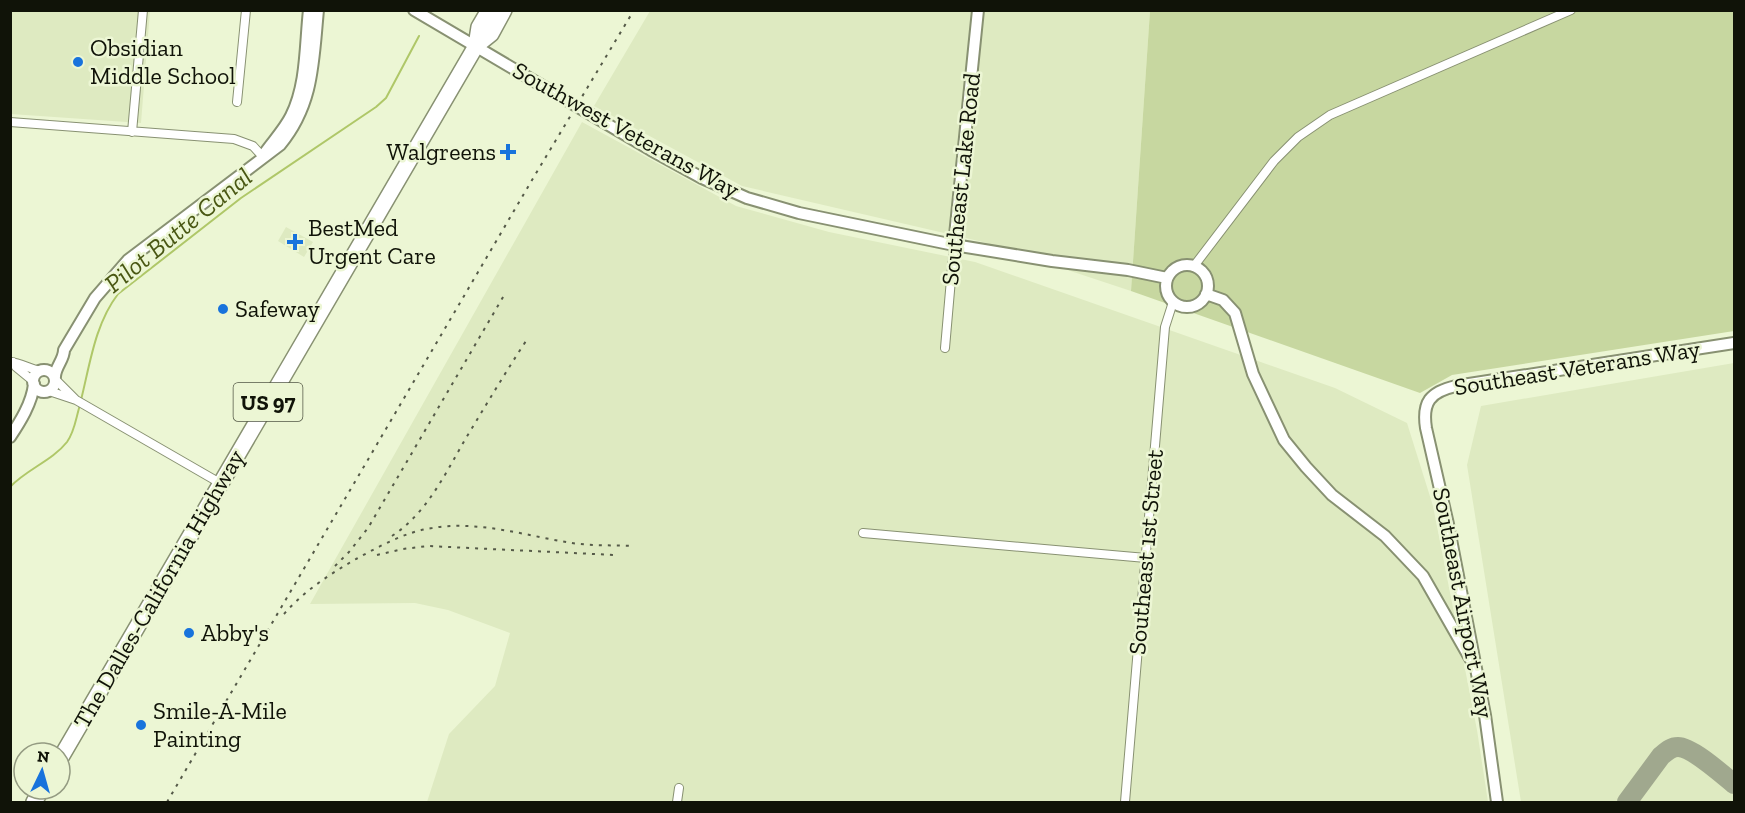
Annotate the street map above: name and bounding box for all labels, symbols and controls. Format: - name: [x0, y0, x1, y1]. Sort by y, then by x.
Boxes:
- place label: Obsidian Middle School: [90, 33, 236, 90]
- marker: Obsidian Middle School: [71, 55, 85, 69]
- street label: Southwest Veterans Way: [508, 55, 745, 204]
- street label: Southeast Lake Road: [935, 71, 986, 287]
- place label: Walgreens: [387, 137, 496, 166]
- marker: Walgreens: [501, 145, 515, 159]
- water label: Pilot Butte Canal: [98, 161, 258, 299]
- place label: BestMed Urgent Care: [308, 213, 436, 270]
- marker: BestMed Urgent Care: [286, 233, 304, 251]
- place label: Safeway: [235, 294, 320, 323]
- marker: Safeway: [216, 302, 230, 316]
- street label: Southeast Veterans Way: [1452, 334, 1703, 401]
- road number: US 97: [234, 383, 302, 421]
- street label: The Dalles-California Highway: [67, 444, 251, 733]
- street label: Southeast 1st Street: [1122, 448, 1169, 656]
- street label: Southeast Airport Way: [1427, 485, 1500, 721]
- place label: Abby's: [201, 618, 269, 647]
- marker: Abby's: [182, 626, 196, 640]
- place label: Smile-A-Mile Painting: [153, 696, 287, 753]
- marker: Smile-A-Mile Painting: [134, 718, 148, 732]
- north arrow: [12, 741, 72, 801]
- text: N: [36, 747, 50, 767]

